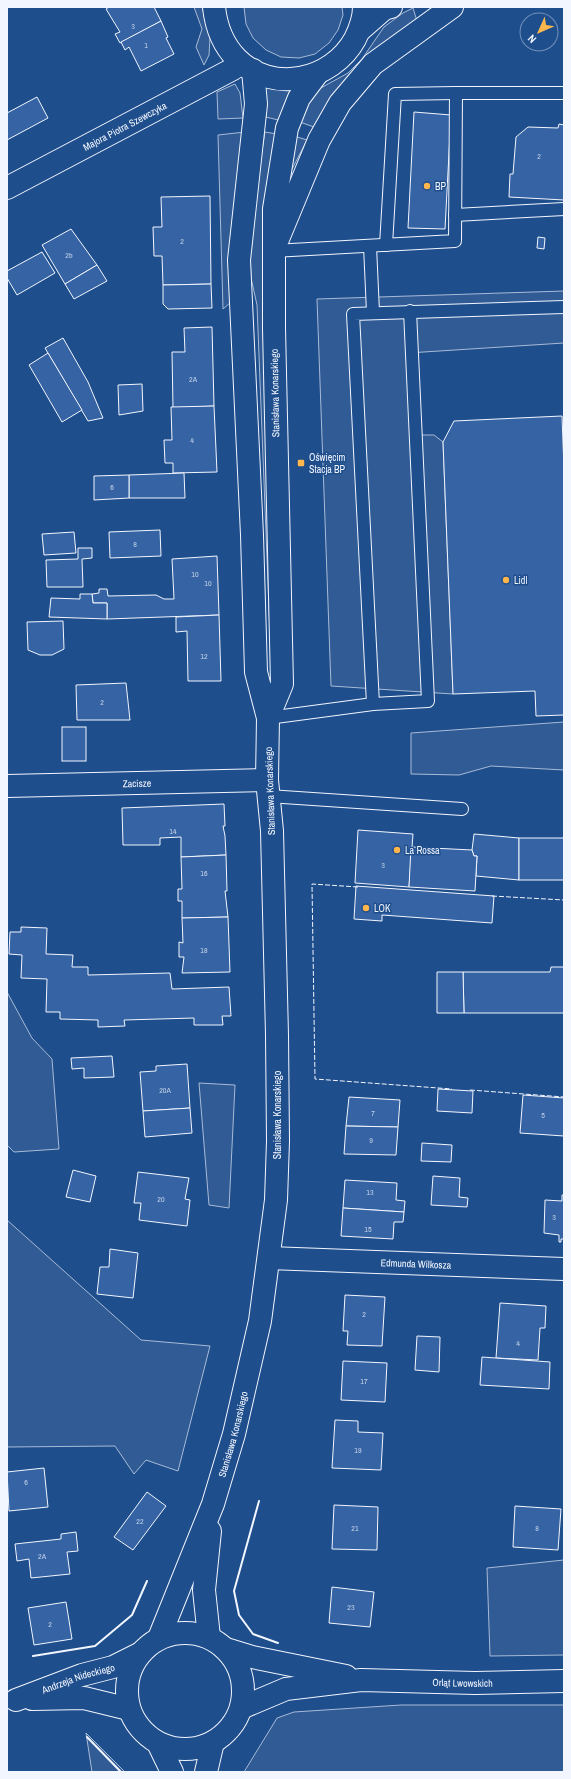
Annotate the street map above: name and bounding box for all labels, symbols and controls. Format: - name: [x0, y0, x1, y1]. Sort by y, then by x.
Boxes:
- north arrow: [519, 12, 559, 52]
- house number: 3: [131, 21, 135, 31]
- text: N: [525, 32, 539, 46]
- house number: 1: [144, 40, 148, 50]
- street label: Majora Piotra Szewczyka: [81, 98, 169, 153]
- house number: 2: [537, 151, 541, 161]
- place label: BP: [435, 180, 446, 193]
- marker: BP: [422, 181, 432, 191]
- house number: 2: [180, 236, 184, 246]
- house number: 2b: [65, 250, 73, 260]
- street label: Stanisława Konarskiego: [268, 348, 282, 437]
- house number: 2A: [189, 374, 198, 384]
- house number: 4: [190, 435, 194, 445]
- place label: Oświęcim Stacja BP: [309, 451, 346, 476]
- marker: Oświęcim Stacja BP: [296, 458, 306, 468]
- house number: 6: [110, 482, 114, 492]
- house number: 8: [133, 539, 137, 549]
- house number: 10: [191, 569, 199, 579]
- place label: Lidl: [514, 574, 527, 587]
- marker: Lidl: [501, 575, 511, 585]
- house number: 10: [204, 578, 212, 588]
- house number: 12: [200, 651, 208, 661]
- house number: 2: [100, 697, 104, 707]
- street label: Stanisława Konarskiego: [262, 746, 278, 835]
- street label: Zacisze: [122, 776, 152, 790]
- house number: 14: [169, 826, 177, 836]
- place label: La Rossa: [405, 844, 440, 857]
- marker: La Rossa: [392, 845, 402, 855]
- house number: 3: [381, 860, 385, 870]
- house number: 16: [200, 868, 208, 878]
- place label: LOK: [374, 902, 391, 915]
- marker: LOK: [361, 903, 371, 913]
- house number: 18: [200, 945, 208, 955]
- street label: Stanisława Konarskiego: [271, 1070, 284, 1159]
- house number: 20A: [159, 1085, 171, 1095]
- house number: 7: [371, 1108, 375, 1118]
- house number: 5: [541, 1110, 545, 1120]
- house number: 9: [369, 1135, 373, 1145]
- house number: 13: [366, 1187, 374, 1197]
- house number: 20: [157, 1194, 165, 1204]
- house number: 3: [552, 1212, 556, 1222]
- house number: 15: [364, 1224, 372, 1234]
- street label: Edmunda Wilkosza: [380, 1256, 452, 1271]
- house number: 2: [362, 1309, 366, 1319]
- house number: 4: [516, 1338, 520, 1348]
- house number: 17: [360, 1376, 368, 1386]
- street label: Stanisława Konarskiego: [215, 1390, 250, 1479]
- house number: 19: [354, 1445, 362, 1455]
- house number: 6: [24, 1477, 28, 1487]
- house number: 22: [136, 1516, 144, 1526]
- house number: 21: [351, 1523, 359, 1533]
- house number: 8: [535, 1523, 539, 1533]
- house number: 2A: [38, 1551, 47, 1561]
- house number: 23: [347, 1602, 355, 1612]
- house number: 2: [48, 1619, 52, 1629]
- street label: Andrzeja Nideckiego: [39, 1660, 117, 1697]
- street label: Orląt Lwowskich: [432, 1675, 493, 1690]

